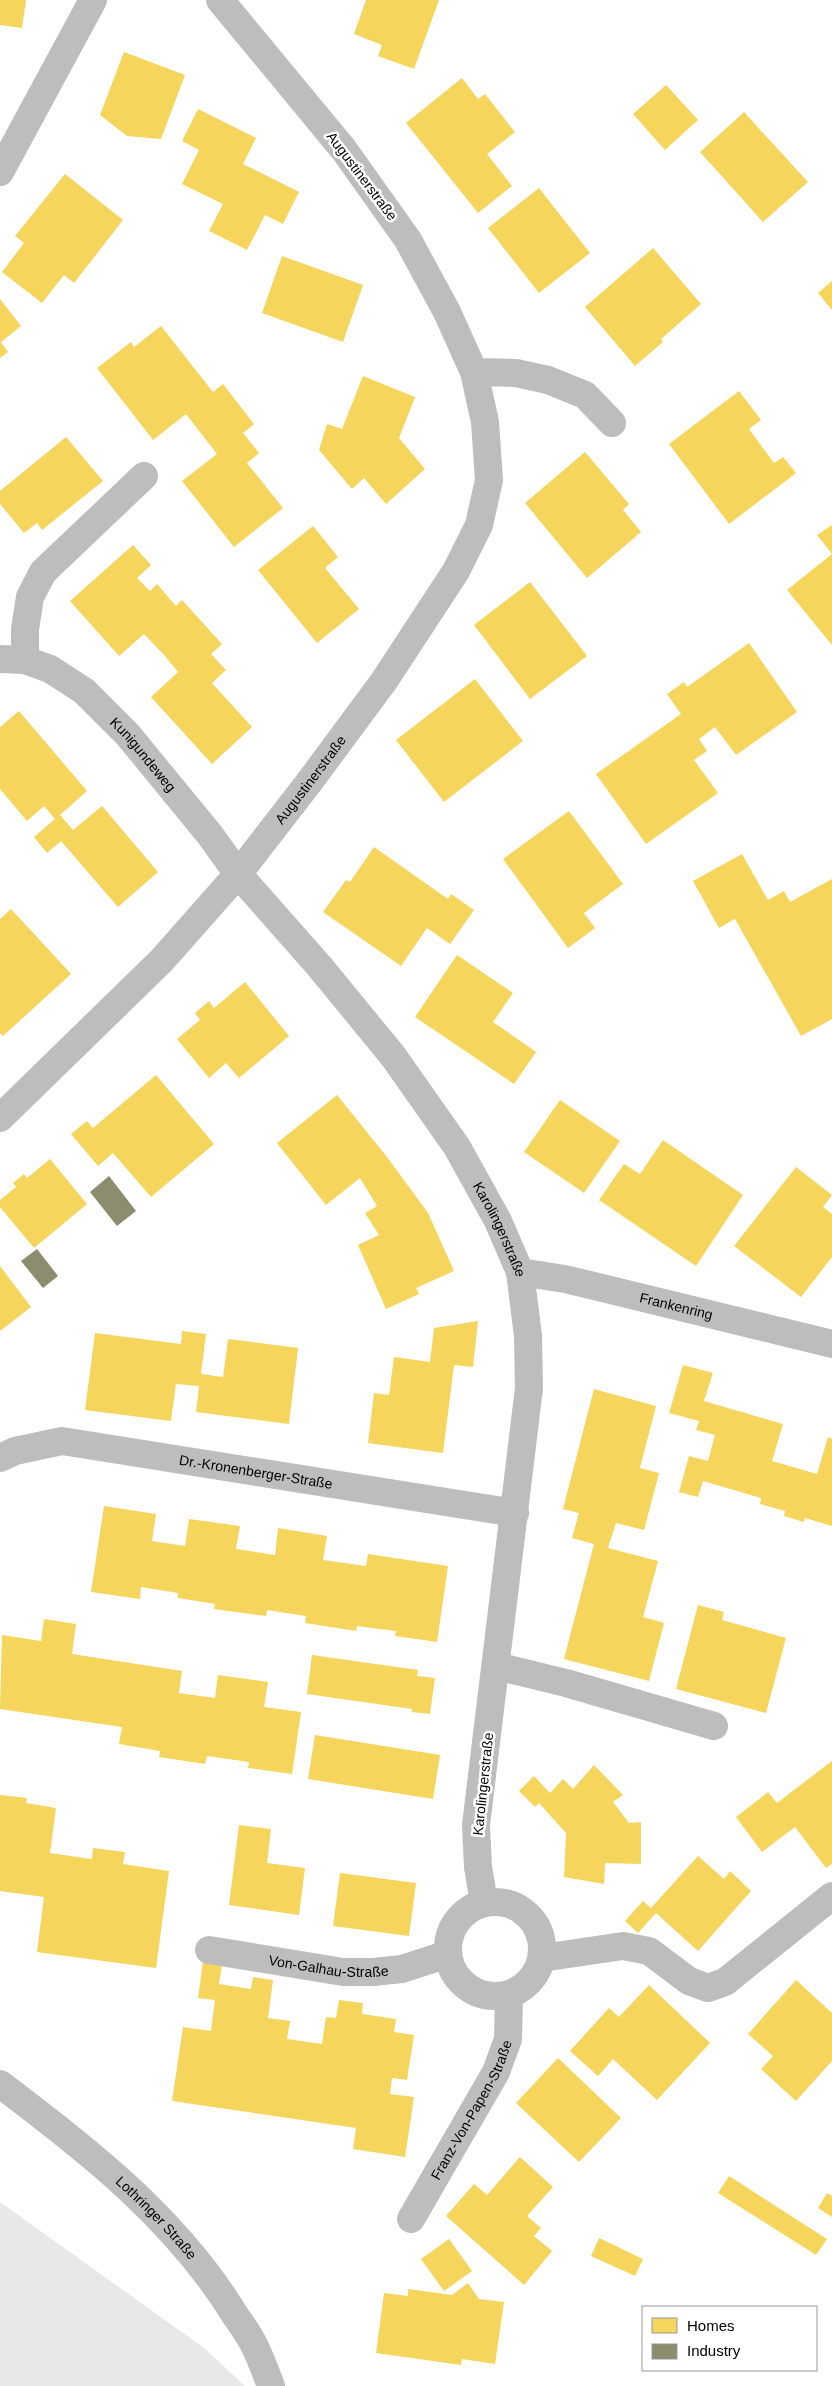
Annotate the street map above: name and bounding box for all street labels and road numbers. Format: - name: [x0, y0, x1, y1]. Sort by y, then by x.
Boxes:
- street label: Augustinerstraße: [324, 129, 401, 224]
- street label: Kunigundeweg: [107, 714, 179, 795]
- street label: Augustinerstraße: [272, 732, 349, 827]
- street label: Karolingerstraße: [470, 1179, 529, 1278]
- street label: Frankenring: [638, 1289, 714, 1323]
- street label: Dr.-Kronenberger-Straße: [178, 1452, 334, 1492]
- street label: Karolingerstraße: [470, 1731, 496, 1836]
- street label: Von-Galhau-Straße: [268, 1952, 390, 1980]
- street label: Franz-Von-Papen-Straße: [427, 2038, 515, 2183]
- street label: Lothringer Straße: [113, 2173, 200, 2262]

